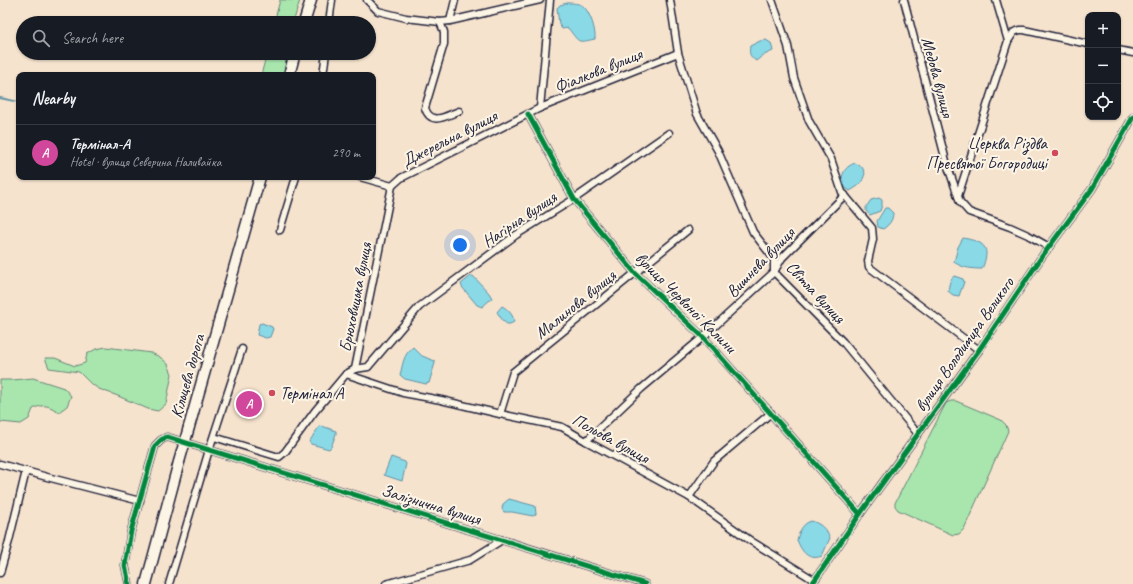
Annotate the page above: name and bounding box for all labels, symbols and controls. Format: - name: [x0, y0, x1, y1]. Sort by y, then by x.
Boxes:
- map controls: [1085, 12, 1121, 120]
- button: +: [1085, 12, 1121, 48]
- search box: [16, 16, 376, 60]
- icon: search: [30, 27, 52, 49]
- text: Search here: [62, 29, 123, 48]
- street label: Медова вулиця: [917, 35, 959, 121]
- street label: Фіалкова вулиця: [551, 43, 646, 98]
- button: −: [1085, 48, 1121, 84]
- button: locate: [1085, 84, 1121, 120]
- text: Nearby: [32, 88, 75, 109]
- street label: Джерельна вулиця: [398, 105, 502, 172]
- place label: Церква Різдва Пресвятої Богородиці: [926, 133, 1049, 174]
- text: Термінал-А: [70, 135, 130, 154]
- text: A: [42, 145, 48, 161]
- text: 290 m: [332, 145, 360, 161]
- marker: Церква Різдва Пресвятої Богородиці: [1050, 148, 1060, 158]
- text: Hotel · вулиця Северина Наливайка: [70, 154, 222, 170]
- street label: Нагірна вулиця: [478, 186, 561, 252]
- street label: Вишнева вулиця: [722, 222, 800, 302]
- your location: [450, 235, 470, 255]
- street label: Брюховицька вулиця: [335, 240, 377, 354]
- street label: вулиця Червоної Калини: [631, 247, 742, 359]
- street label: Світла вулиця: [782, 257, 850, 328]
- street label: Малинова вулиця: [531, 265, 621, 343]
- street label: вулиця Володимира Великого: [910, 272, 1019, 415]
- street label: Кільцева дорога: [166, 331, 210, 420]
- place label: Термінал А: [280, 383, 345, 404]
- marker: Термінал А: [267, 388, 277, 398]
- pin: A: [236, 389, 262, 419]
- street label: Польова вулиця: [569, 409, 654, 469]
- street label: Залізнична вулиця: [379, 479, 485, 531]

